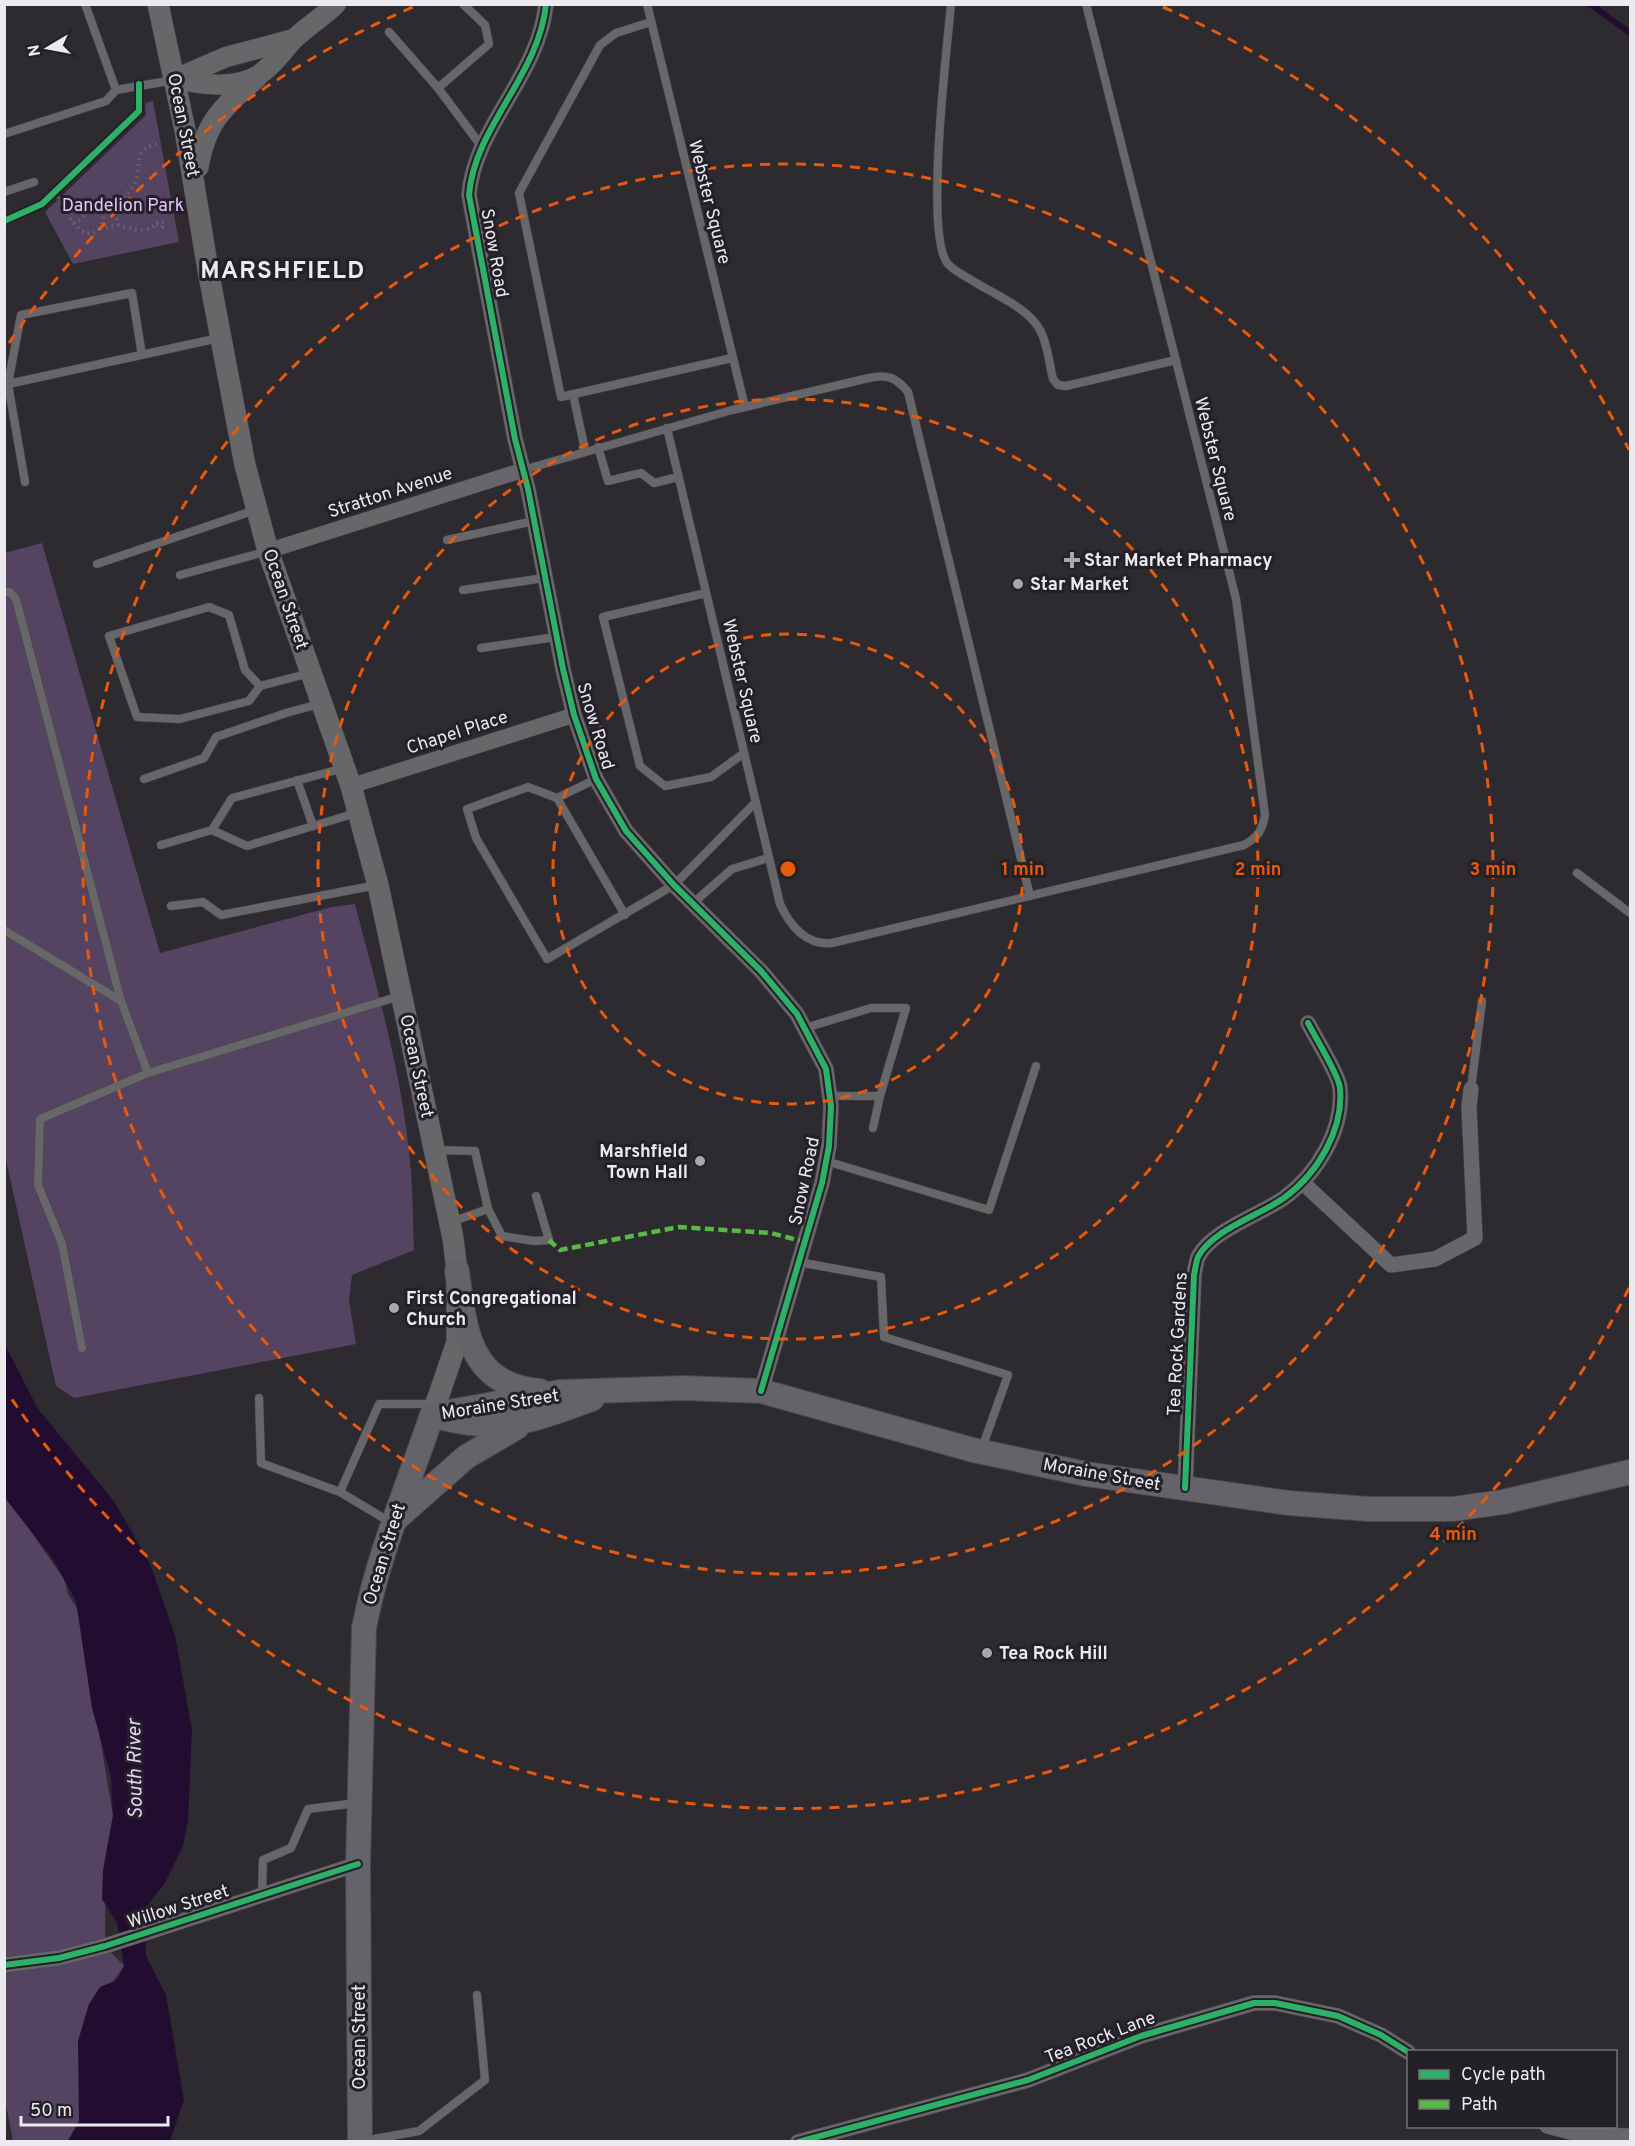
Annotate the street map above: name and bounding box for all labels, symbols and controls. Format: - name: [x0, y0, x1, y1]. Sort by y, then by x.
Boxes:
- north arrow: [18, 18, 78, 78]
- text: N: [24, 43, 46, 58]
- street label: Ocean Street: [161, 71, 204, 179]
- street label: Webster Square: [682, 138, 735, 267]
- park label: Dandelion Park: [62, 195, 184, 218]
- street label: Snow Road: [474, 207, 513, 299]
- district label: MARSHFIELD: [200, 257, 366, 287]
- street label: Webster Square: [1188, 395, 1241, 524]
- street label: Stratton Avenue: [325, 462, 456, 524]
- street label: Ocean Street: [257, 546, 313, 653]
- place label: Star Market Pharmacy: [1084, 550, 1273, 573]
- marker: Star Market Pharmacy: [1065, 553, 1079, 567]
- place label: Star Market: [1030, 574, 1129, 597]
- marker: Star Market: [1011, 577, 1025, 591]
- street label: Webster Square: [716, 617, 767, 746]
- street label: Snow Road: [570, 680, 619, 773]
- street label: Chapel Place: [404, 706, 511, 761]
- centre of rings: [778, 859, 798, 879]
- text: 1 min: [1001, 859, 1045, 882]
- text: 2 min: [1234, 859, 1282, 882]
- text: 3 min: [1470, 859, 1516, 882]
- street label: Ocean Street: [393, 1012, 438, 1120]
- street label: Snow Road: [785, 1135, 826, 1228]
- place label: Marshfield Town Hall: [599, 1141, 688, 1185]
- marker: Marshfield Town Hall: [693, 1154, 707, 1168]
- street label: Tea Rock Gardens: [1163, 1272, 1194, 1417]
- place label: First Congregational Church: [406, 1288, 577, 1332]
- marker: First Congregational Church: [387, 1301, 401, 1315]
- street label: Moraine Street: [440, 1385, 561, 1426]
- street label: Moraine Street: [1041, 1454, 1162, 1497]
- street label: Ocean Street: [359, 1501, 412, 1608]
- text: 4 min: [1429, 1524, 1477, 1547]
- place label: Tea Rock Hill: [999, 1643, 1108, 1666]
- marker: Tea Rock Hill: [980, 1646, 994, 1660]
- water label: South River: [122, 1717, 150, 1819]
- street label: Willow Street: [125, 1880, 232, 1935]
- street label: Ocean Street: [349, 1984, 372, 2090]
- street label: Tea Rock Lane: [1042, 2007, 1159, 2070]
- legend: [1407, 2050, 1617, 2128]
- text: Cycle path: [1461, 2064, 1546, 2087]
- scale bar: [21, 2089, 168, 2127]
- text: Path: [1461, 2094, 1498, 2117]
- text: 50 m: [30, 2100, 72, 2123]

